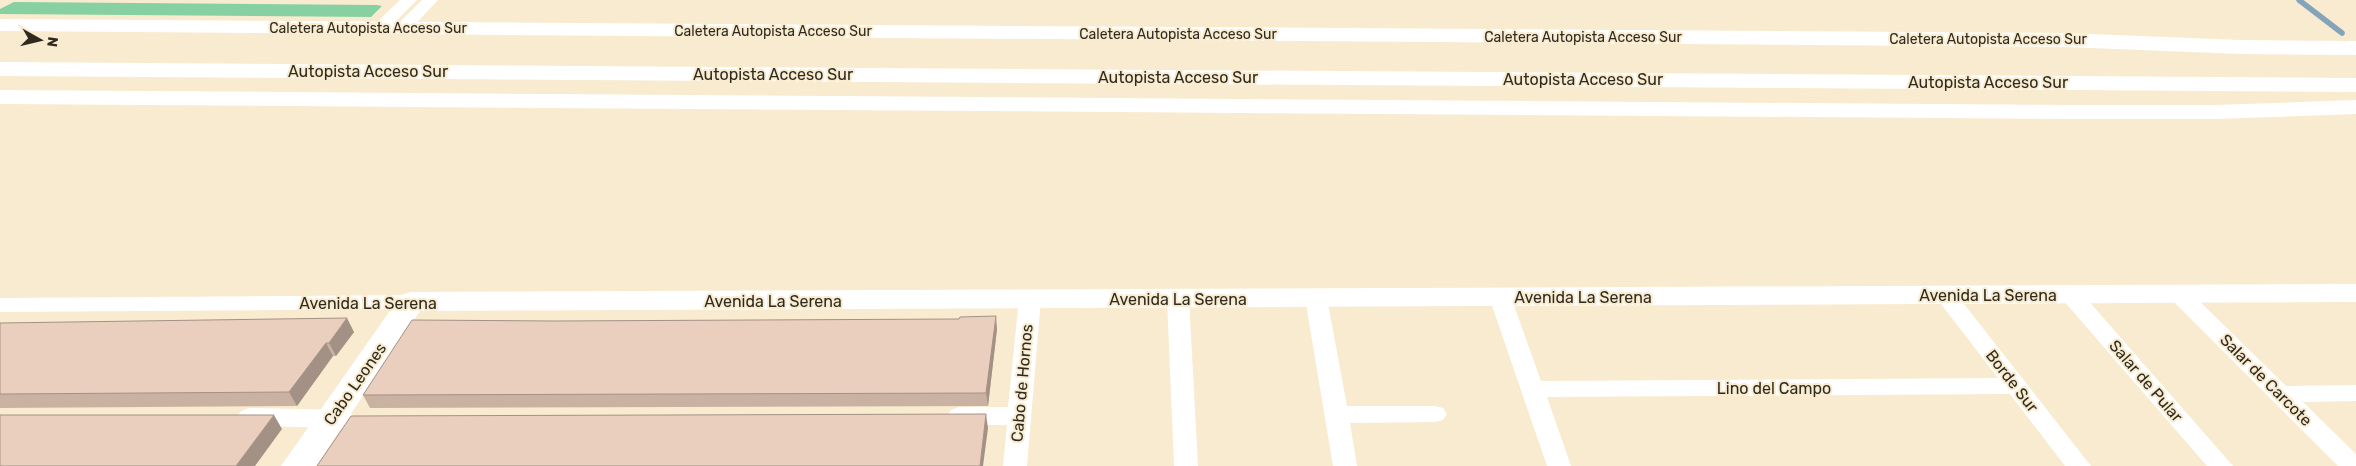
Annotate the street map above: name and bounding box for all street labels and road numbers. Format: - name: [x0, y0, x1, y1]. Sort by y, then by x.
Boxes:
- street label: Caletera Autopista Acceso Sur: [269, 20, 467, 37]
- street label: Caletera Autopista Acceso Sur: [674, 23, 872, 40]
- street label: Caletera Autopista Acceso Sur: [1079, 26, 1277, 43]
- street label: Caletera Autopista Acceso Sur: [1484, 29, 1682, 46]
- street label: Caletera Autopista Acceso Sur: [1889, 31, 2087, 48]
- street label: Autopista Acceso Sur: [288, 62, 448, 81]
- street label: Autopista Acceso Sur: [693, 65, 853, 84]
- street label: Autopista Acceso Sur: [1098, 68, 1258, 87]
- street label: Autopista Acceso Sur: [1503, 70, 1663, 89]
- street label: Autopista Acceso Sur: [1908, 73, 2068, 92]
- street label: Avenida La Serena: [1919, 286, 2057, 305]
- street label: Avenida La Serena: [1514, 288, 1652, 307]
- street label: Avenida La Serena: [1109, 290, 1247, 309]
- street label: Avenida La Serena: [704, 292, 842, 311]
- street label: Avenida La Serena: [299, 294, 437, 313]
- street label: Cabo de Hornos: [1007, 323, 1037, 443]
- street label: Salar de Carcote: [2216, 330, 2316, 430]
- street label: Salar de Pular: [2105, 336, 2187, 426]
- street label: Cabo Leones: [320, 339, 390, 429]
- street label: Borde Sur: [1982, 346, 2042, 416]
- street label: Lino del Campo: [1717, 379, 1831, 398]

